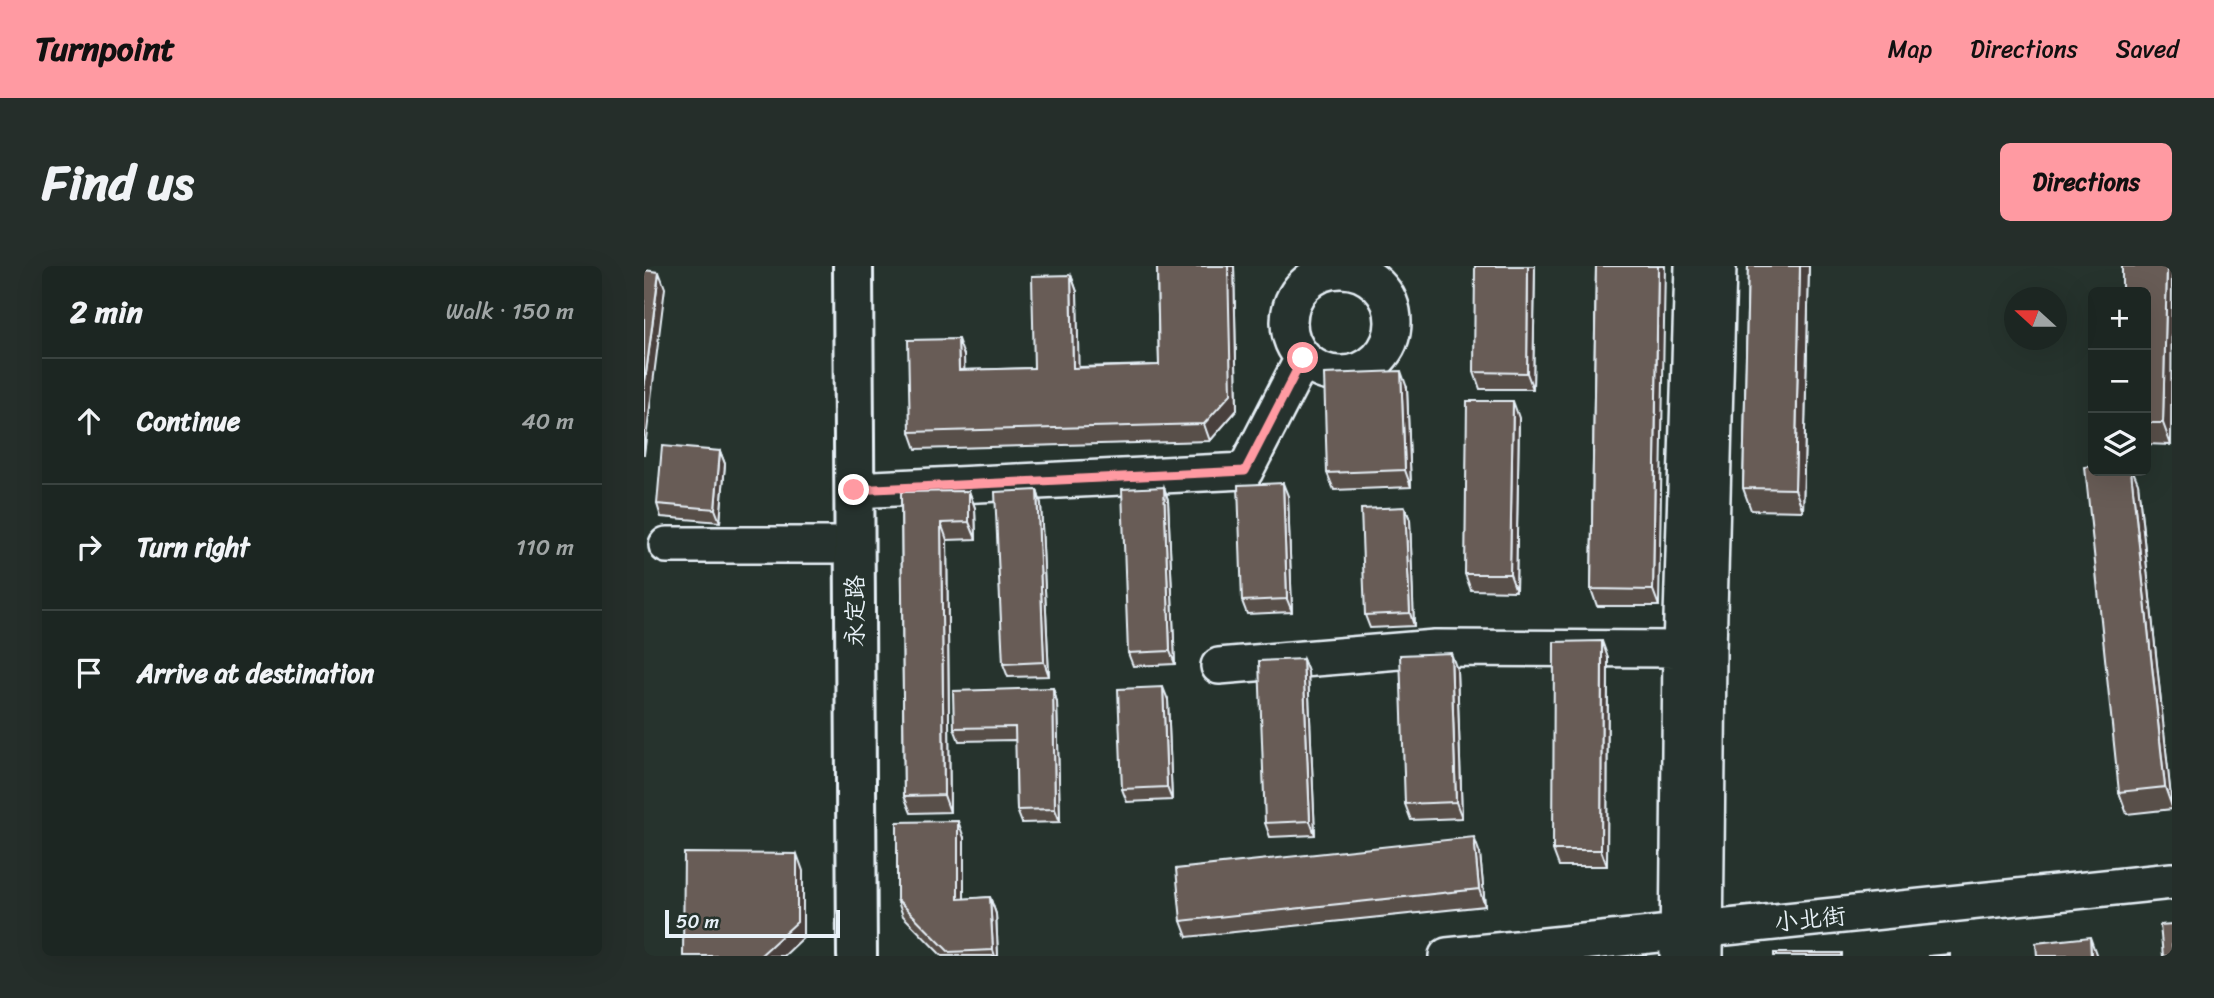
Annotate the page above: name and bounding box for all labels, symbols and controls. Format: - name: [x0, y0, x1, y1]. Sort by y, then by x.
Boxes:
- text: Turnpoint: [35, 20, 175, 78]
- text: Map: [1888, 28, 1932, 70]
- text: Directions: [1970, 28, 2078, 70]
- text: Saved: [2116, 28, 2179, 70]
- text: Find us: [42, 139, 194, 226]
- button: Directions: [2000, 143, 2172, 221]
- text: 2 min: [70, 285, 143, 339]
- north arrow: [2004, 287, 2067, 350]
- map controls: [2088, 287, 2151, 476]
- button: +: [2088, 287, 2151, 350]
- text: Walk · 150 m: [446, 291, 574, 332]
- route start: [1287, 342, 1318, 373]
- button: −: [2088, 350, 2151, 413]
- text: Continue: [137, 398, 240, 444]
- text: 40 m: [521, 401, 574, 442]
- icon: ahead: [70, 402, 108, 440]
- button: layers: [2088, 413, 2151, 476]
- route end: [838, 474, 869, 505]
- text: Turn right: [137, 524, 250, 570]
- text: 110 m: [516, 527, 574, 568]
- icon: right: [70, 528, 108, 566]
- street label: 永定路: [834, 575, 876, 647]
- text: Arrive at destination: [137, 650, 374, 696]
- icon: arrive: [70, 654, 108, 692]
- street label: 小北街: [1772, 894, 1848, 944]
- text: 50 m: [676, 905, 719, 938]
- scale bar: [665, 907, 840, 939]

